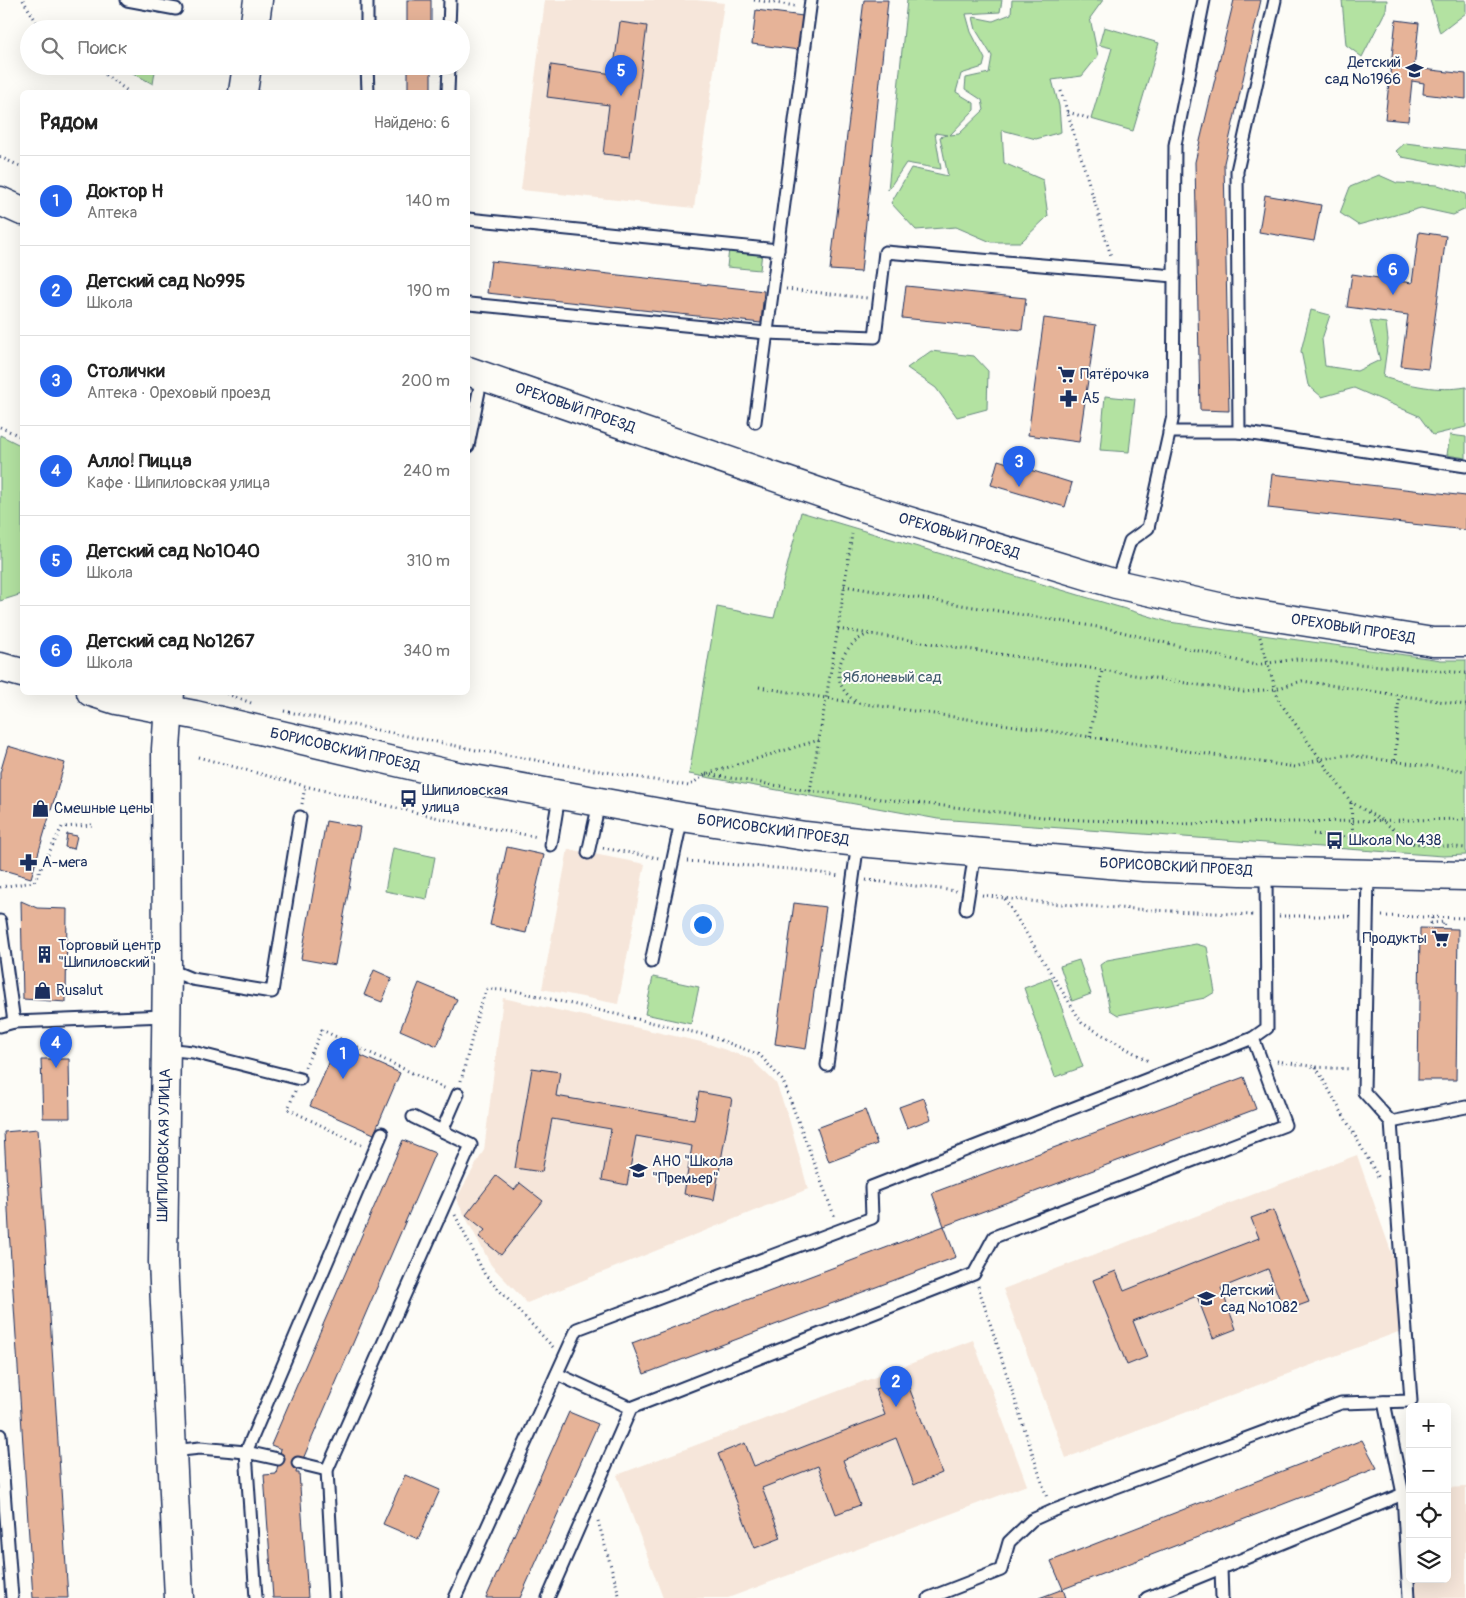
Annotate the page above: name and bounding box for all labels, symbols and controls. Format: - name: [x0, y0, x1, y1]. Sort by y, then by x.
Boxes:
- search box: [20, 20, 470, 75]
- icon: search: [38, 34, 66, 62]
- text: Поиск: [78, 36, 128, 60]
- place label: Детский сад №1966: [1325, 53, 1401, 89]
- pin: 5: [605, 55, 637, 96]
- school or university icon: Детский сад №1966: [1405, 61, 1425, 81]
- text: Рядом: [40, 109, 98, 136]
- text: Найдено: 6: [374, 113, 450, 133]
- text: Доктор Н: [87, 179, 163, 203]
- text: 1: [53, 191, 59, 211]
- text: 140 m: [406, 191, 450, 211]
- text: Аптека: [87, 203, 137, 223]
- pin: 6: [1377, 254, 1409, 295]
- text: Детский сад №995: [87, 269, 245, 293]
- text: 2: [52, 281, 60, 301]
- text: 190 m: [407, 281, 450, 301]
- text: Школа: [87, 293, 133, 313]
- text: Столички: [87, 359, 165, 383]
- supermarket icon: Пятёрочка: [1056, 364, 1076, 384]
- place label: Пятёрочка: [1080, 365, 1149, 384]
- text: 3: [52, 371, 60, 391]
- text: 200 m: [402, 371, 450, 391]
- street label: ОРЕХОВЫЙ ПРОЕЗД: [512, 379, 638, 438]
- text: Аптека · Ореховый проезд: [87, 383, 270, 403]
- pharmacy icon: А5: [1058, 388, 1078, 408]
- place label: А5: [1082, 389, 1100, 408]
- pin: 3: [1003, 446, 1035, 487]
- text: Алло! Пицца: [87, 449, 192, 473]
- text: 4: [51, 461, 61, 481]
- text: 240 m: [403, 461, 450, 481]
- text: Кафе · Шипиловская улица: [87, 473, 270, 493]
- street label: ОРЕХОВЫЙ ПРОЕЗД: [896, 509, 1023, 564]
- text: Детский сад №1040: [87, 539, 260, 563]
- text: 5: [52, 551, 60, 571]
- text: 310 m: [406, 551, 450, 571]
- text: Школа: [87, 563, 133, 583]
- street label: ОРЕХОВЫЙ ПРОЕЗД: [1289, 610, 1418, 648]
- text: Детский сад №1267: [87, 629, 254, 653]
- text: 6: [51, 641, 61, 661]
- text: 340 m: [403, 641, 450, 661]
- text: Школа: [87, 653, 133, 673]
- park label: Яблоневый сад: [842, 668, 942, 687]
- street label: БОРИСОВСКИЙ ПРОЕЗД: [268, 724, 423, 777]
- place label: Шипиловская улица: [421, 781, 508, 817]
- bus stop icon: Шипиловская улица: [398, 789, 418, 809]
- shop icon: Смешные цены: [30, 798, 50, 818]
- place label: Смешные цены: [54, 799, 153, 818]
- street label: БОРИСОВСКИЙ ПРОЕЗД: [696, 810, 851, 850]
- bus stop icon: Школа № 438: [1325, 830, 1345, 850]
- place label: Школа № 438: [1349, 831, 1442, 850]
- pharmacy icon: А-мега: [18, 852, 38, 872]
- place label: А-мега: [42, 853, 88, 872]
- street label: БОРИСОВСКИЙ ПРОЕЗД: [1099, 854, 1254, 881]
- your location: [690, 912, 716, 938]
- supermarket icon: Продукты: [1431, 928, 1451, 948]
- place label: Продукты: [1363, 929, 1427, 948]
- place label: Торговый центр "Шипиловский": [58, 936, 161, 972]
- building icon: Торговый центр "Шипиловский": [34, 944, 54, 964]
- shop icon: Rusalut: [32, 980, 52, 1000]
- place label: Rusalut: [56, 981, 104, 1000]
- pin: 4: [40, 1027, 72, 1068]
- pin: 1: [327, 1038, 359, 1079]
- street label: ШИПИЛОВСКАЯ УЛИЦА: [153, 1068, 175, 1222]
- place label: АНО "Школа "Премьер": [652, 1152, 733, 1188]
- school or university icon: АНО "Школа "Премьер": [628, 1160, 648, 1180]
- place label: Детский сад №1082: [1220, 1281, 1298, 1317]
- school or university icon: Детский сад №1082: [1197, 1289, 1217, 1309]
- pin: 2: [880, 1366, 912, 1407]
- map controls: [1406, 1403, 1451, 1583]
- button: +: [1406, 1403, 1451, 1448]
- button: −: [1406, 1448, 1451, 1493]
- button: locate: [1406, 1493, 1451, 1538]
- button: layers: [1406, 1538, 1451, 1583]

